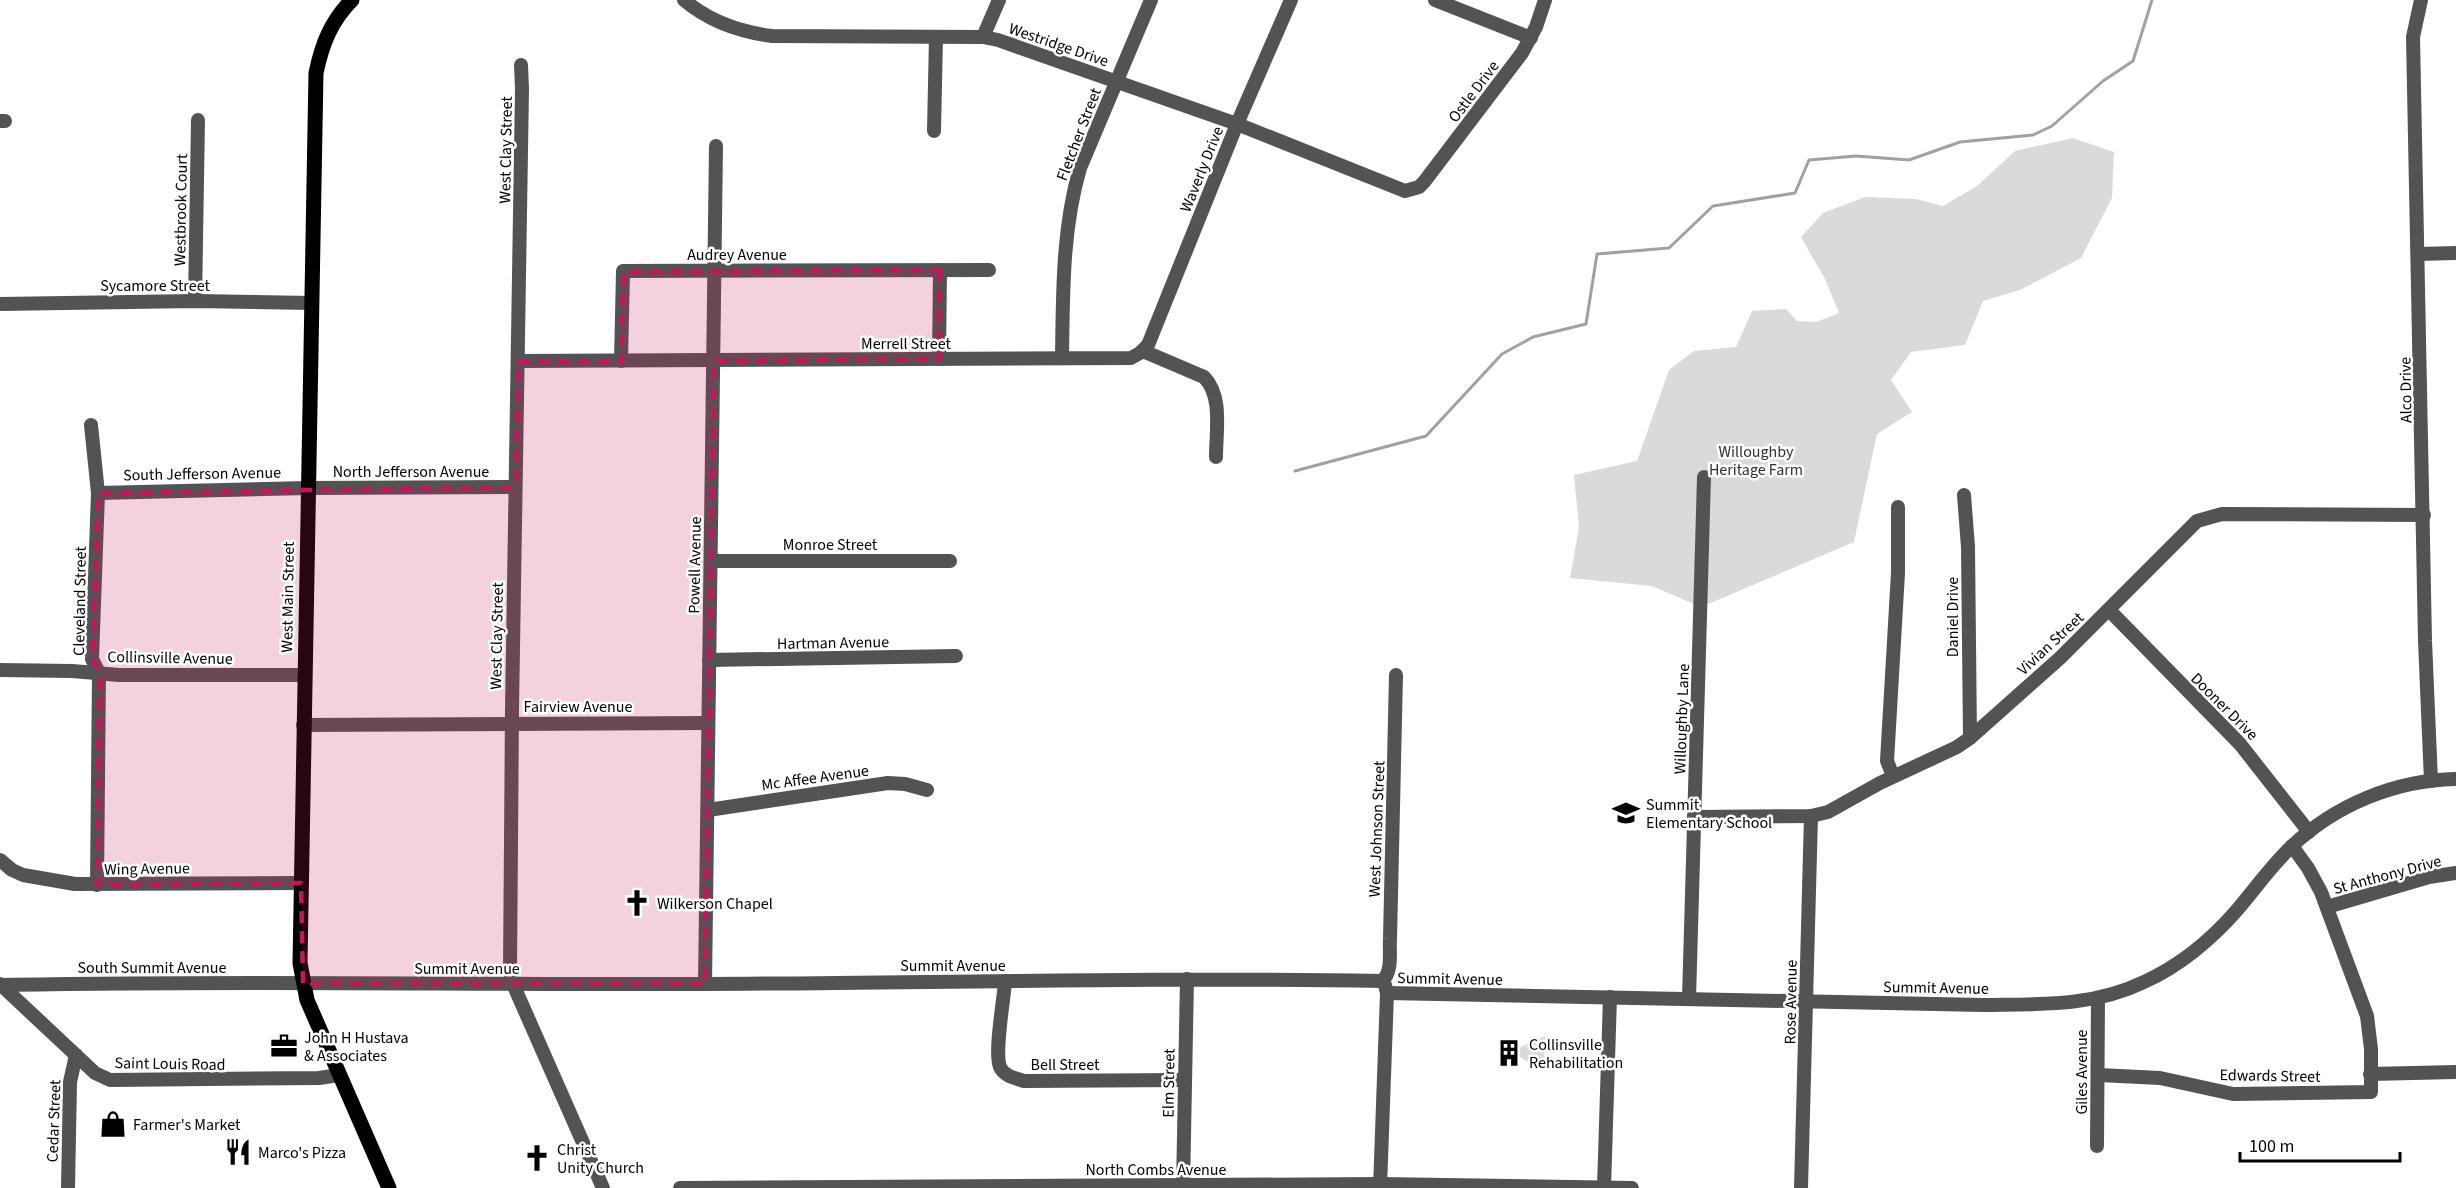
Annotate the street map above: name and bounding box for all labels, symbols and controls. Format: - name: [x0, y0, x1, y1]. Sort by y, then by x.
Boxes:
- street label: Westridge Drive: [1006, 18, 1112, 72]
- street label: Ostle Drive: [1443, 56, 1504, 127]
- street label: Fletcher Street: [1051, 84, 1107, 184]
- street label: West Clay Street: [494, 95, 518, 204]
- street label: Waverly Drive: [1175, 123, 1229, 216]
- street label: Westbrook Court: [169, 153, 193, 266]
- street label: Audrey Avenue: [687, 244, 787, 266]
- street label: Sycamore Street: [100, 275, 210, 297]
- street label: Merrell Street: [861, 333, 952, 355]
- street label: Alco Drive: [2394, 357, 2418, 423]
- park label: Willoughby Heritage Farm: [1709, 441, 1803, 481]
- street label: North Jefferson Avenue: [333, 461, 489, 483]
- street label: South Jefferson Avenue: [123, 462, 281, 486]
- street label: Powell Avenue: [683, 516, 707, 614]
- street label: Monroe Street: [783, 534, 878, 556]
- street label: West Main Street: [276, 541, 300, 653]
- street label: Cleveland Street: [68, 545, 92, 656]
- street label: Daniel Drive: [1942, 577, 1964, 657]
- street label: West Clay Street: [485, 581, 509, 690]
- street label: Vivian Street: [2013, 607, 2089, 680]
- street label: Hartman Avenue: [777, 631, 889, 655]
- street label: Collinsville Avenue: [107, 646, 233, 670]
- street label: Willoughby Lane: [1669, 663, 1695, 775]
- street label: Dooner Drive: [2186, 668, 2263, 745]
- street label: Fairview Avenue: [524, 696, 632, 718]
- street label: Mc Affee Avenue: [760, 760, 870, 796]
- street label: West Johnson Street: [1364, 760, 1390, 898]
- place label: Summit Elementary School: [1646, 794, 1772, 834]
- school or university icon: Summit Elementary School: [1611, 798, 1641, 828]
- street label: St Anthony Drive: [2331, 850, 2444, 900]
- street label: Wing Avenue: [104, 857, 190, 881]
- church icon: Wilkerson Chapel: [622, 888, 652, 918]
- place label: Wilkerson Chapel: [657, 893, 773, 915]
- street label: Summit Avenue: [900, 955, 1006, 977]
- street label: South Summit Avenue: [78, 957, 226, 979]
- street label: Summit Avenue: [414, 958, 520, 980]
- street label: Rose Avenue: [1779, 959, 1803, 1045]
- street label: Summit Avenue: [1397, 967, 1503, 991]
- street label: Summit Avenue: [1883, 976, 1989, 1000]
- place label: John H Hustava & Associates: [304, 1027, 409, 1067]
- street label: Giles Avenue: [2071, 1029, 2093, 1115]
- office icon: John H Hustava & Associates: [269, 1031, 299, 1061]
- place label: Collinsville Rehabilitation: [1529, 1034, 1623, 1074]
- building icon: Collinsville Rehabilitation: [1494, 1038, 1524, 1068]
- street label: Elm Street: [1157, 1048, 1181, 1118]
- street label: Saint Louis Road: [114, 1052, 226, 1076]
- street label: Bell Street: [1031, 1054, 1100, 1076]
- street label: Edwards Street: [2219, 1064, 2321, 1088]
- street label: Cedar Street: [42, 1079, 66, 1163]
- shop icon: Farmer's Market: [98, 1109, 128, 1139]
- place label: Farmer's Market: [133, 1114, 241, 1136]
- scale bar: [2240, 1125, 2400, 1163]
- text: 100 m: [2249, 1134, 2294, 1159]
- restaurant icon: Marco's Pizza: [223, 1137, 253, 1167]
- place label: Christ Unity Church: [557, 1139, 644, 1179]
- place label: Marco's Pizza: [258, 1142, 346, 1164]
- church icon: Christ Unity Church: [522, 1143, 552, 1173]
- street label: North Combs Avenue: [1086, 1159, 1227, 1181]

